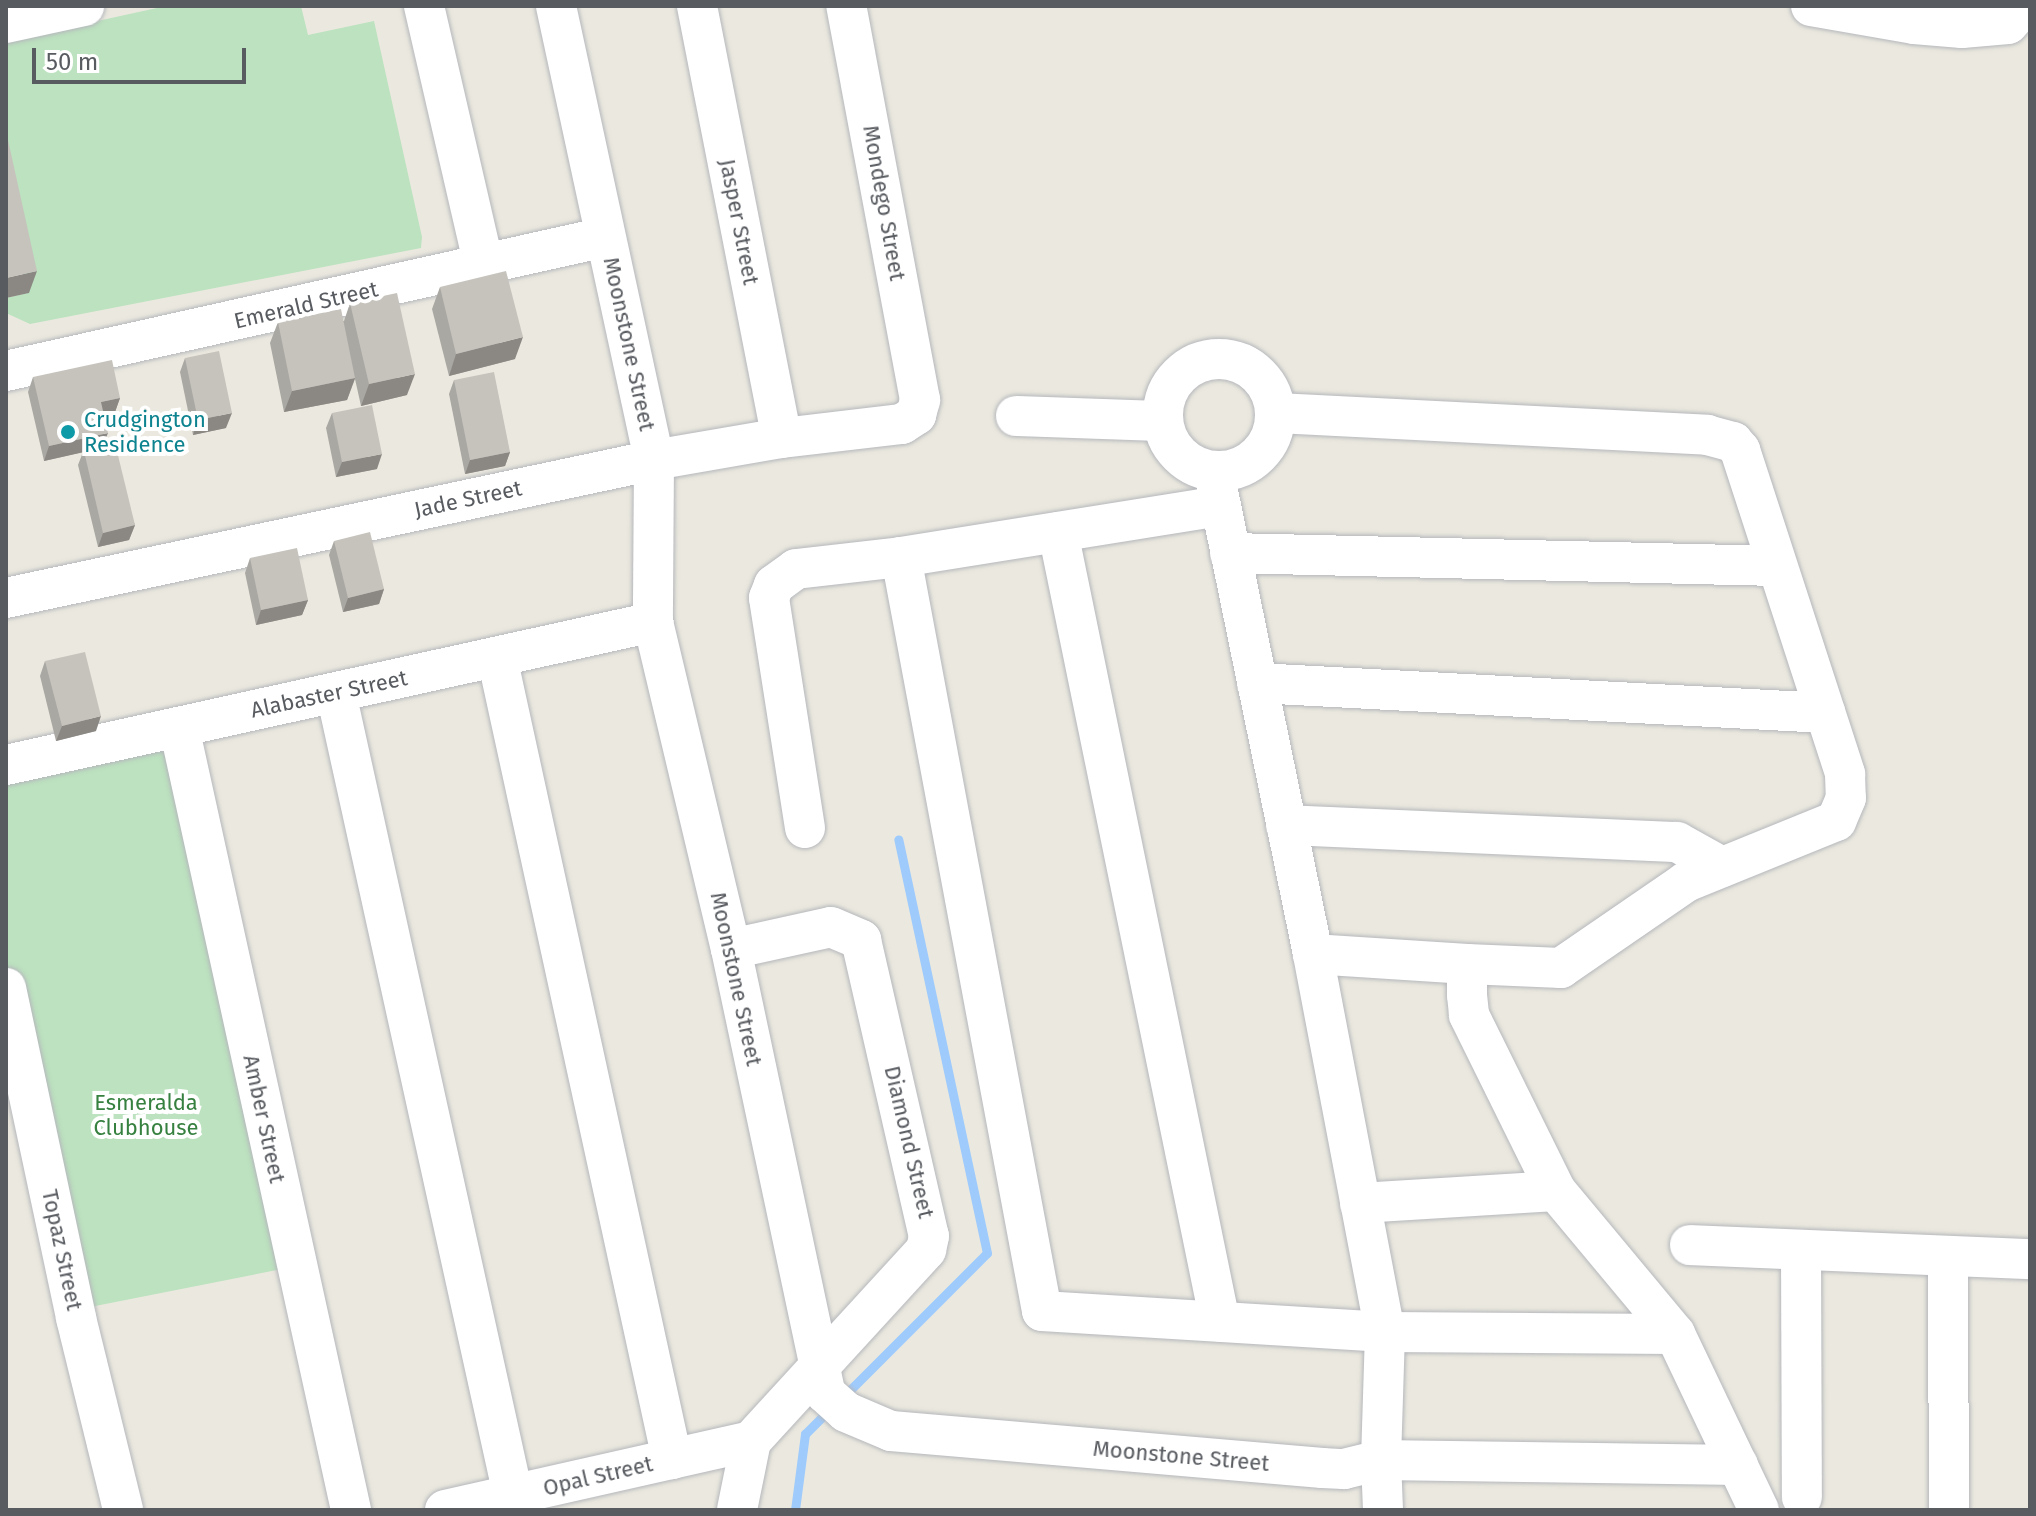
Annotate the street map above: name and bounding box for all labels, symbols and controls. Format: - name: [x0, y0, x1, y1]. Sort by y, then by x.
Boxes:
- scale bar: [36, 32, 250, 82]
- text: 50 m: [46, 48, 98, 76]
- street label: Mondego Street: [857, 123, 911, 283]
- street label: Jasper Street: [714, 157, 764, 287]
- street label: Moonstone Street: [598, 255, 660, 433]
- street label: Emerald Street: [231, 276, 381, 334]
- place label: Crudgington Residence: [84, 406, 206, 458]
- marker: Crudgington Residence: [59, 423, 77, 441]
- street label: Jade Street: [412, 475, 524, 523]
- street label: Alabaster Street: [248, 665, 410, 723]
- street label: Moonstone Street: [705, 890, 767, 1068]
- street label: Amber Street: [238, 1052, 290, 1186]
- street label: Diamond Street: [879, 1063, 939, 1221]
- park label: Esmeralda Clubhouse: [93, 1089, 199, 1140]
- street label: Topaz Street: [36, 1187, 88, 1313]
- street label: Moonstone Street: [1092, 1435, 1270, 1477]
- street label: Opal Street: [541, 1451, 655, 1501]

